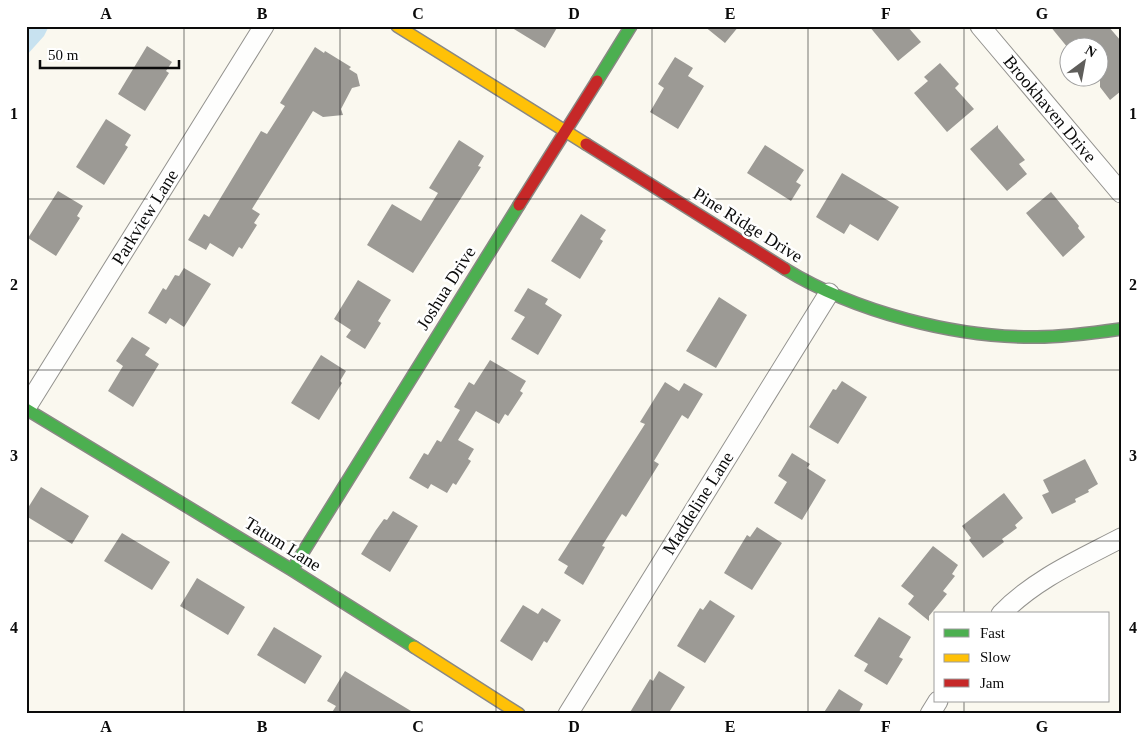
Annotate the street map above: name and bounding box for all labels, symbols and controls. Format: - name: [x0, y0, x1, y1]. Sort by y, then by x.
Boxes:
- text: A: [100, 5, 112, 22]
- text: B: [257, 5, 268, 22]
- text: C: [412, 5, 424, 22]
- text: D: [568, 5, 580, 22]
- text: E: [725, 5, 735, 22]
- text: F: [881, 5, 891, 22]
- text: G: [1036, 5, 1049, 22]
- scale bar: [40, 38, 179, 70]
- north arrow: [1060, 38, 1110, 88]
- text: N: [1082, 42, 1099, 60]
- text: 50 m: [48, 47, 79, 63]
- street label: Brookhaven Drive: [999, 51, 1101, 167]
- text: 1: [10, 105, 18, 122]
- text: 1: [1129, 105, 1137, 122]
- street label: Parkview Lane: [108, 166, 182, 268]
- street label: Pine Ridge Drive: [690, 183, 806, 267]
- street label: Joshua Drive: [412, 243, 480, 333]
- text: 2: [10, 276, 18, 293]
- text: 2: [1129, 276, 1137, 293]
- text: 3: [10, 447, 18, 464]
- text: 3: [1129, 447, 1137, 464]
- street label: Maddeline Lane: [658, 448, 738, 558]
- street label: Tatum Lane: [241, 513, 325, 575]
- legend: [934, 612, 1110, 702]
- text: 4: [10, 619, 18, 636]
- text: 4: [1129, 619, 1137, 636]
- text: Fast: [980, 625, 1006, 641]
- text: Slow: [980, 649, 1011, 665]
- text: Jam: [980, 675, 1004, 691]
- text: A: [100, 718, 112, 735]
- text: B: [257, 718, 268, 735]
- text: C: [412, 718, 424, 735]
- text: D: [568, 718, 580, 735]
- text: E: [725, 718, 735, 735]
- text: F: [881, 718, 891, 735]
- text: G: [1036, 718, 1049, 735]

